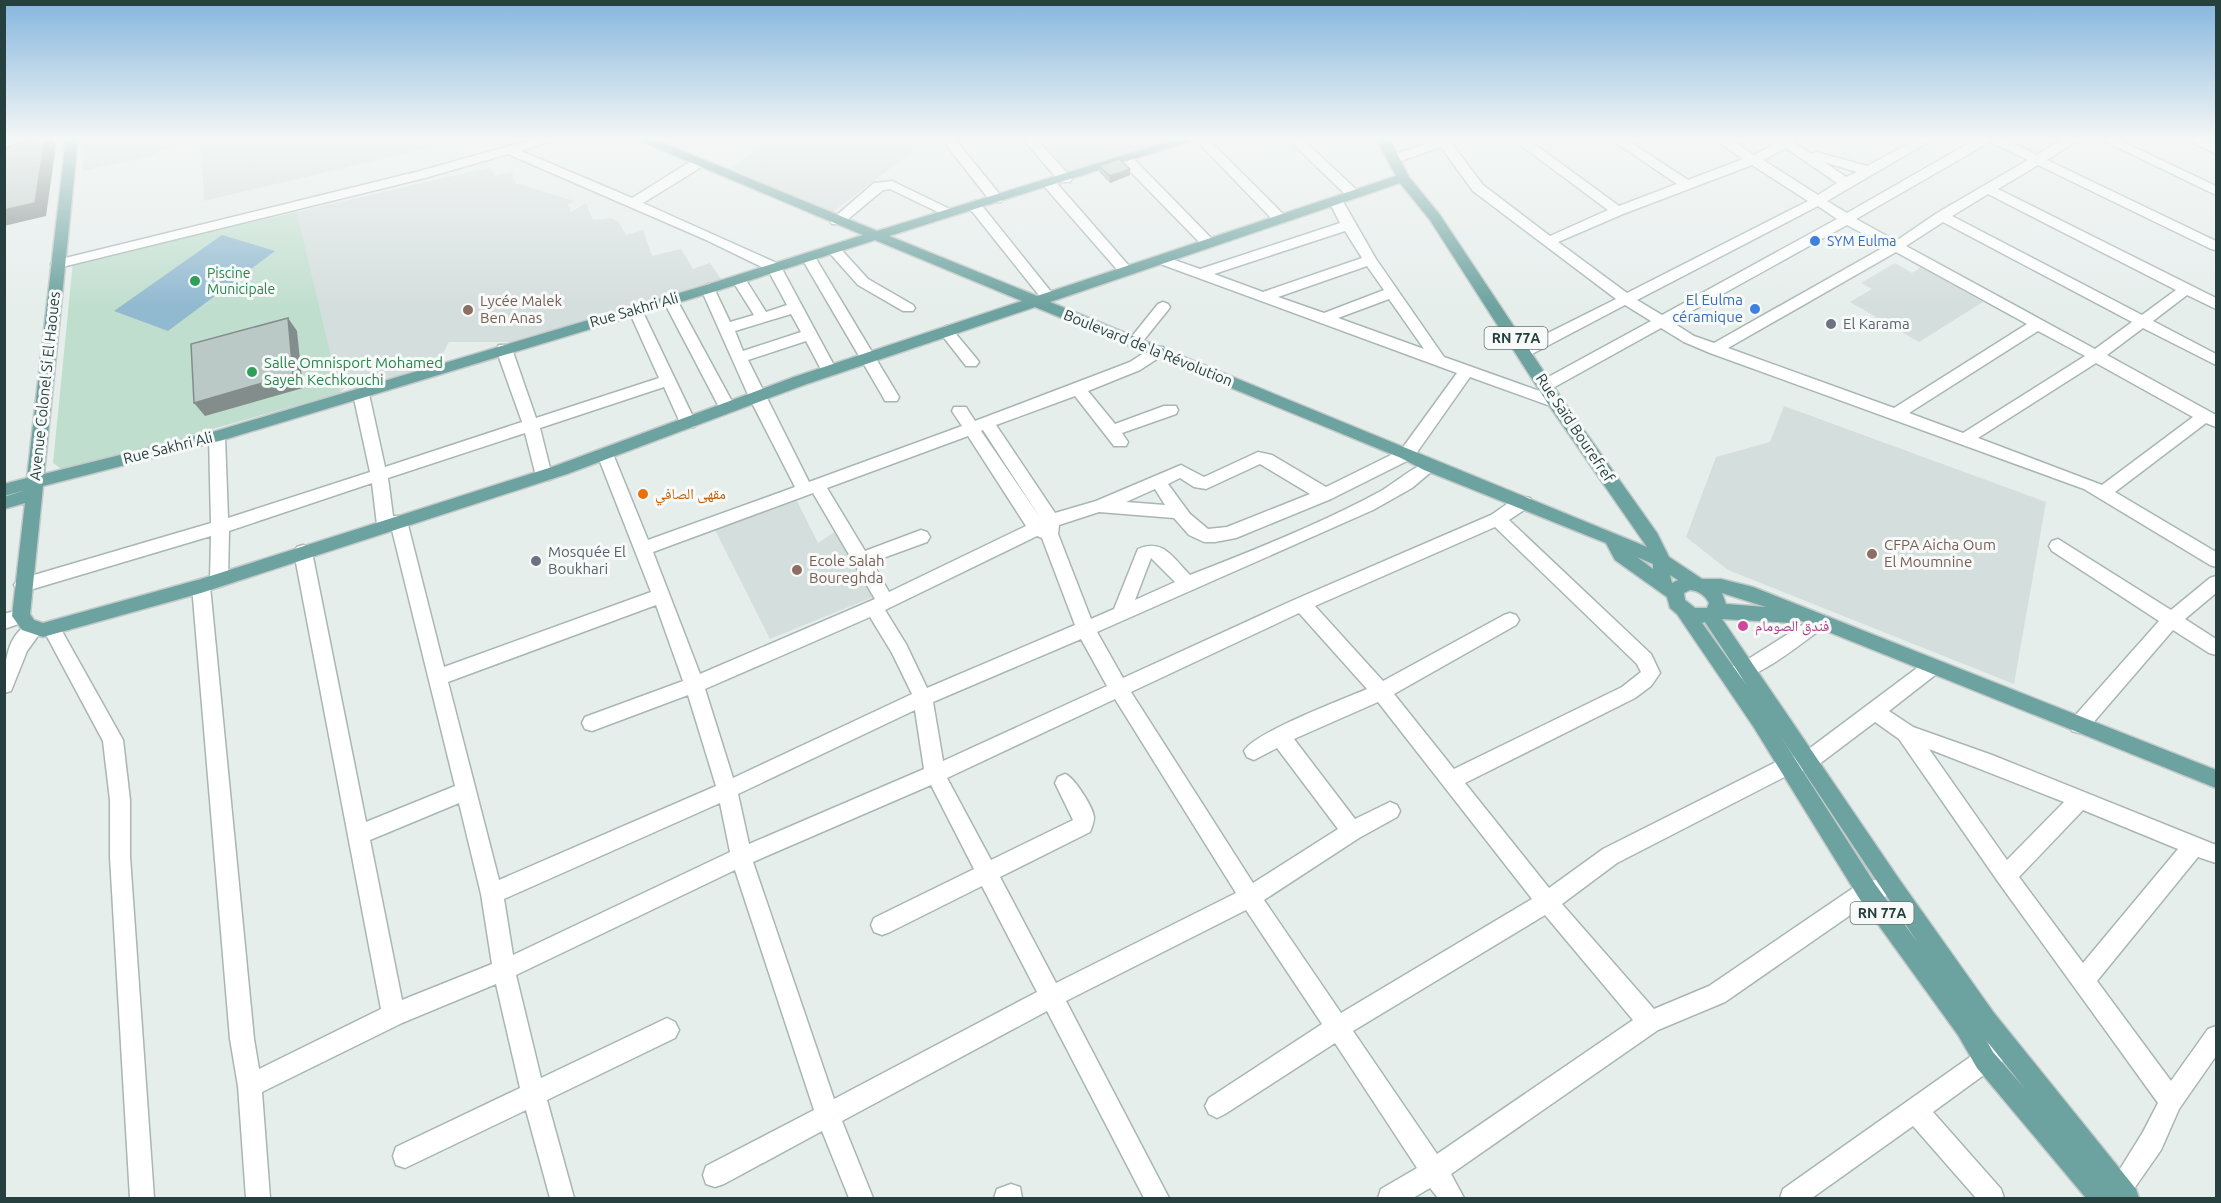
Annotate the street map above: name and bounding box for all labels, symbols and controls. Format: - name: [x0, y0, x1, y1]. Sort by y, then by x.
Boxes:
- place label: SYM Eulma: [1827, 233, 1897, 249]
- marker: SYM Eulma: [1808, 234, 1822, 248]
- place label: Piscine Municipale: [207, 265, 275, 297]
- marker: Piscine Municipale: [188, 274, 202, 288]
- street label: Rue Sakhri Ali: [588, 289, 680, 330]
- street label: Avenue Colonel Si El Haoues: [26, 291, 63, 481]
- place label: El Eulma céramique: [1672, 291, 1743, 325]
- place label: Lycée Malek Ben Anas: [480, 292, 563, 326]
- marker: El Eulma céramique: [1748, 302, 1762, 316]
- marker: Lycée Malek Ben Anas: [461, 303, 475, 317]
- street label: Boulevard de la Révolution: [1061, 306, 1235, 389]
- place label: El Karama: [1843, 315, 1910, 332]
- marker: El Karama: [1824, 317, 1838, 331]
- road number: RN 77A: [1484, 327, 1547, 349]
- place label: Salle Omnisport Mohamed Sayeh Kechkouchi: [264, 354, 443, 388]
- marker: Salle Omnisport Mohamed Sayeh Kechkouchi: [245, 365, 259, 379]
- street label: Rue Saïd Bourefref: [1533, 370, 1618, 485]
- street label: Rue Sakhri Ali: [121, 428, 214, 467]
- place label: مقهى الصافي: [655, 485, 726, 506]
- marker: مقهى الصافي: [636, 487, 650, 501]
- place label: CFPA Aicha Oum El Moumnine: [1884, 536, 1996, 570]
- place label: Mosquée El Boukhari: [548, 543, 626, 577]
- marker: CFPA Aicha Oum El Moumnine: [1865, 547, 1879, 561]
- place label: Ecole Salah Boureghda: [809, 552, 885, 586]
- marker: Mosquée El Boukhari: [529, 554, 543, 568]
- marker: Ecole Salah Boureghda: [790, 563, 804, 577]
- place label: فندق الصومام: [1755, 617, 1829, 636]
- marker: فندق الصومام: [1736, 619, 1750, 633]
- road number: RN 77A: [1850, 902, 1914, 924]

